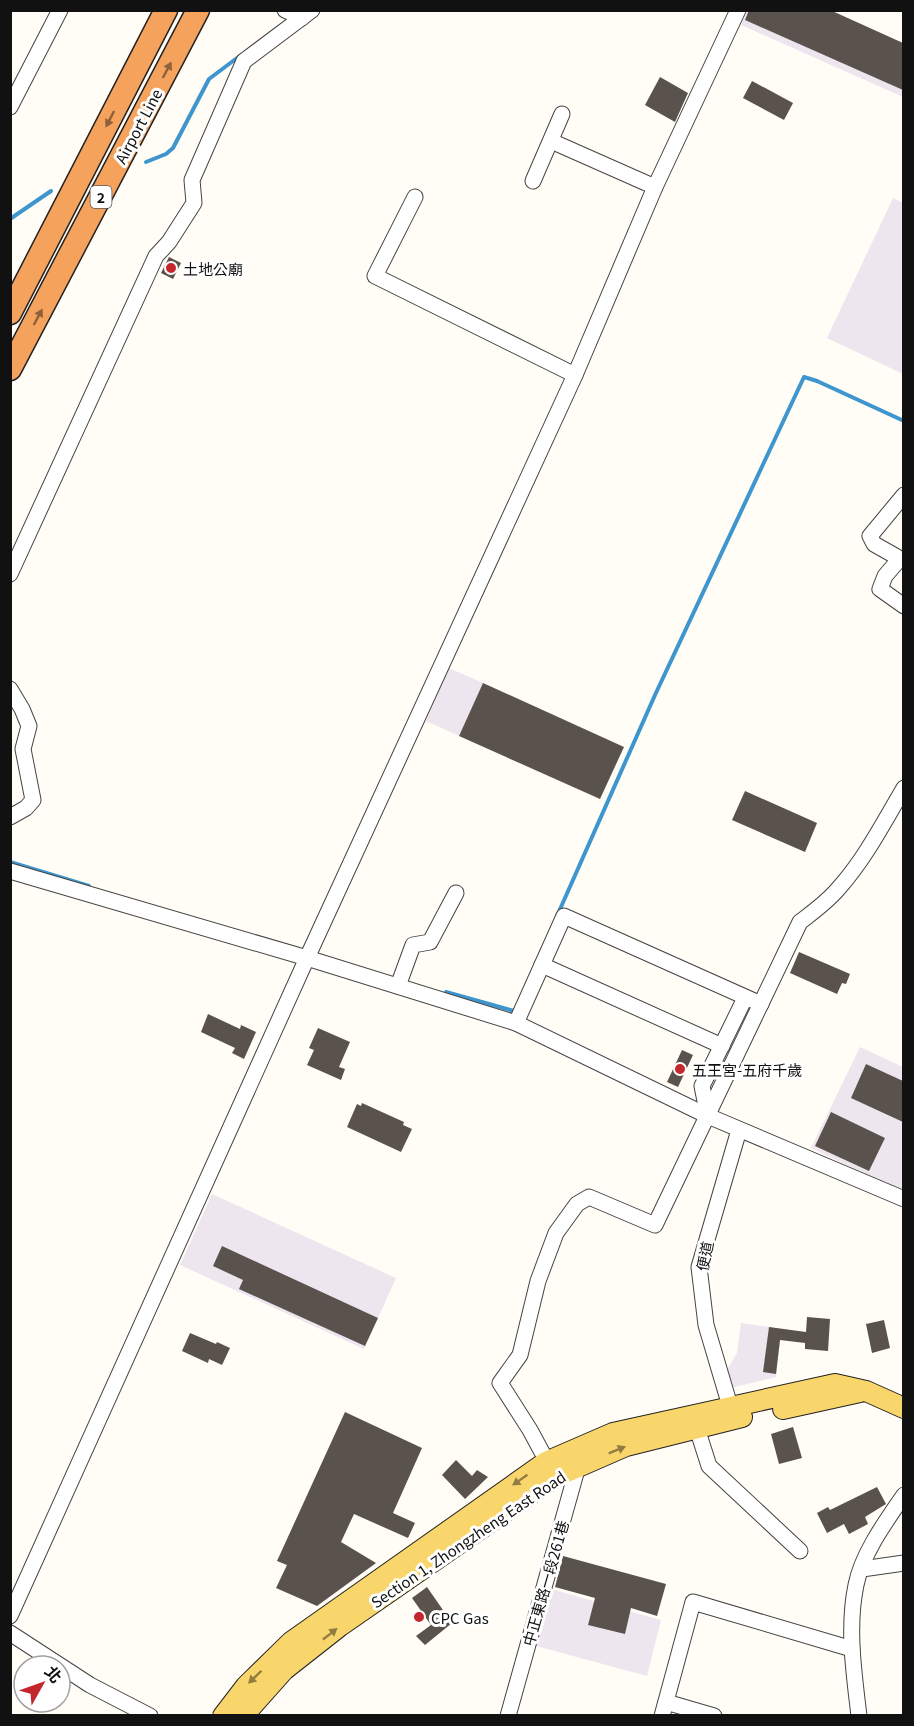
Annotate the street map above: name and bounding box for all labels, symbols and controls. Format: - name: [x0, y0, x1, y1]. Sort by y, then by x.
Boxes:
- one-way arrow: [162, 61, 172, 78]
- street label: Airport Line: [109, 85, 167, 167]
- one-way arrow: [105, 110, 115, 127]
- road number: 2: [90, 186, 112, 208]
- place label: 土地公廟: [183, 258, 243, 279]
- marker: 土地公廟: [164, 261, 178, 275]
- one-way arrow: [33, 308, 43, 325]
- place label: 五王宮-五府千歲: [692, 1059, 802, 1080]
- marker: 五王宮-五府千歲: [673, 1062, 687, 1076]
- street label: 便道: [691, 1239, 717, 1273]
- one-way arrow: [608, 1445, 626, 1454]
- street label: Section 1, Zhongzheng East Road: [366, 1466, 570, 1612]
- one-way arrow: [513, 1474, 529, 1486]
- street label: 中正東路一段261巷: [517, 1518, 573, 1648]
- place label: CPC Gas: [431, 1607, 489, 1628]
- marker: CPC Gas: [412, 1610, 426, 1624]
- one-way arrow: [322, 1628, 338, 1640]
- north arrow: [12, 1654, 72, 1714]
- text: 北: [40, 1660, 69, 1688]
- one-way arrow: [248, 1670, 263, 1684]

